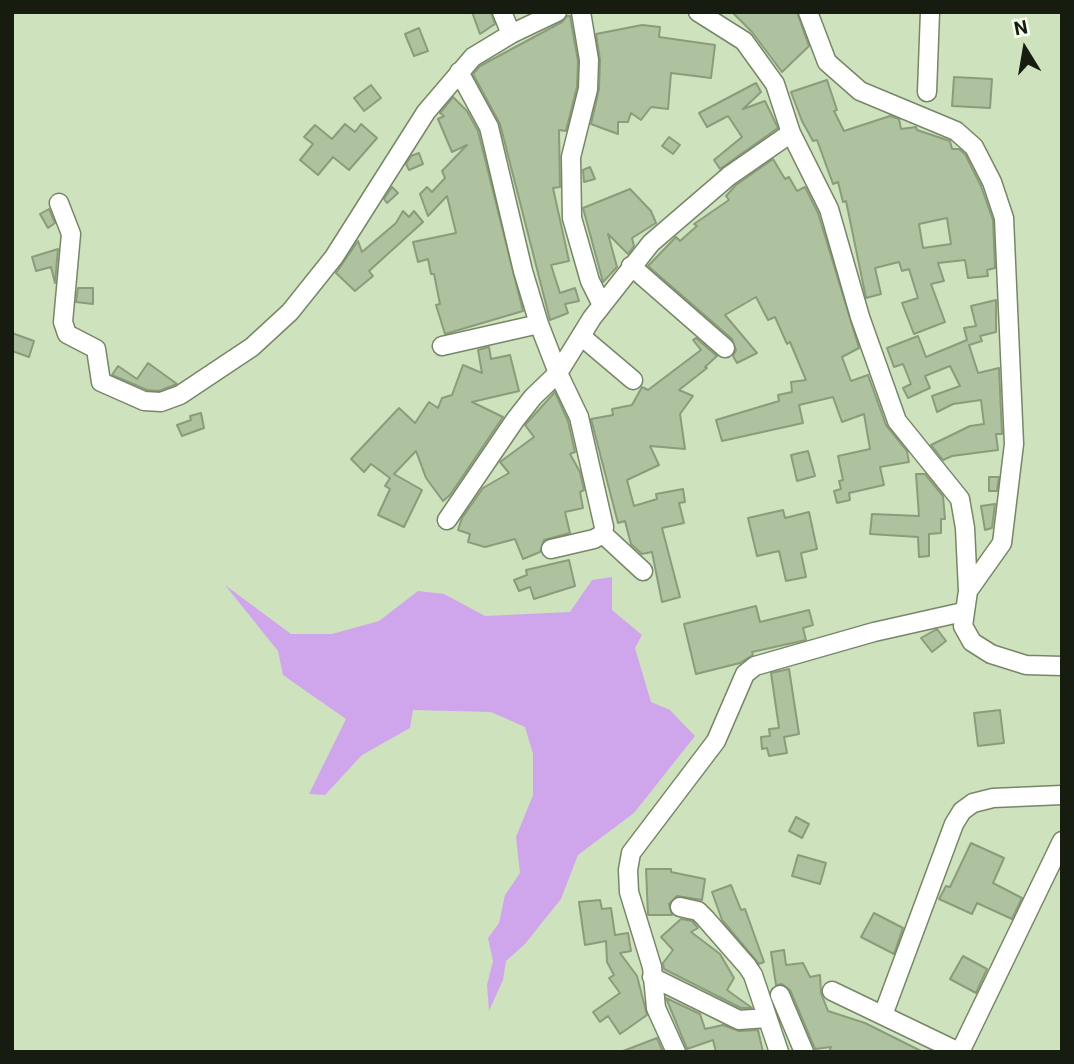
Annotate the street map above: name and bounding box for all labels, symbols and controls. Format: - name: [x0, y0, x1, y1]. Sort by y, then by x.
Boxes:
- north arrow: [990, 14, 1060, 84]
- text: N: [1012, 15, 1030, 40]

